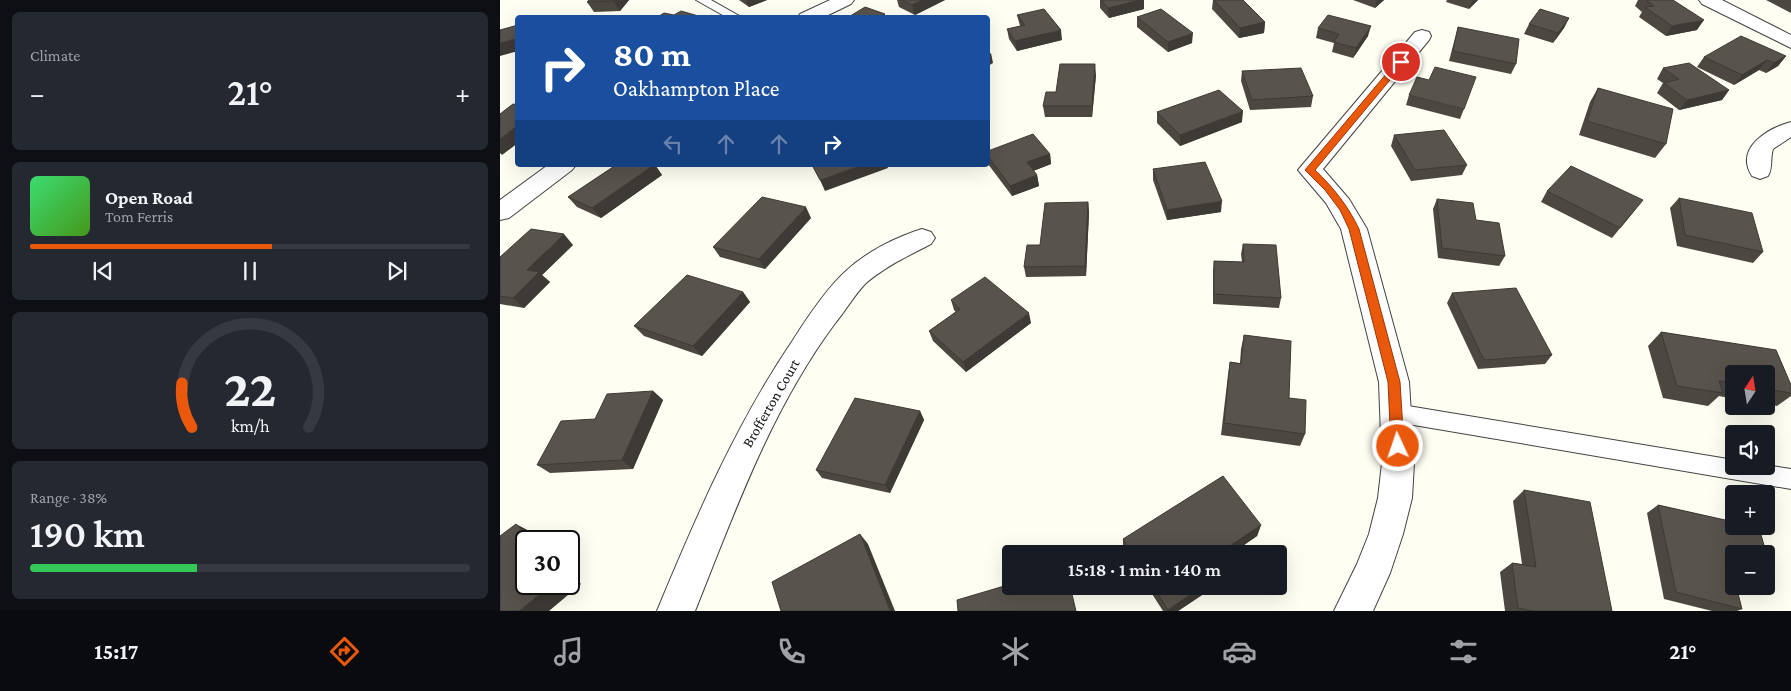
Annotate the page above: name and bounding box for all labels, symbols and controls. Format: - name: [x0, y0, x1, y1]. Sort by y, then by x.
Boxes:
- icon: right: [530, 35, 595, 100]
- text: 80 m: [613, 35, 691, 74]
- pin: [1380, 41, 1422, 83]
- text: Climate: [30, 47, 80, 64]
- icon: arrive: [1387, 48, 1415, 76]
- text: 21°: [227, 71, 273, 113]
- text: Oakhampton Place: [613, 76, 779, 101]
- text: −: [30, 78, 45, 109]
- text: +: [455, 78, 470, 109]
- icon: left: [659, 130, 687, 158]
- icon: ahead: [712, 130, 740, 158]
- icon: ahead: [765, 130, 793, 158]
- icon: right: [818, 130, 846, 158]
- text: Open Road: [105, 187, 193, 208]
- text: Tom Ferris: [105, 208, 173, 225]
- icon: previous: [89, 257, 117, 285]
- icon: pause: [236, 257, 264, 285]
- icon: next: [383, 257, 411, 285]
- street label: Brofferton Court: [739, 355, 803, 450]
- text: 22: [224, 359, 276, 417]
- north arrow: [1725, 365, 1775, 415]
- map controls: [1725, 365, 1775, 595]
- text: km/h: [231, 416, 270, 436]
- position arrow: [1371, 419, 1423, 471]
- button: sound: [1725, 425, 1775, 475]
- button: +: [1725, 485, 1775, 535]
- text: Range · 38%: [30, 489, 107, 506]
- text: 190 km: [30, 513, 145, 555]
- speed limit sign: 30: [515, 530, 580, 595]
- button: −: [1725, 545, 1775, 595]
- text: 15:18 · 1 min · 140 m: [1068, 559, 1221, 580]
- icon: directions: [327, 634, 362, 669]
- icon: music: [551, 634, 586, 669]
- icon: phone: [774, 634, 809, 669]
- icon: climate: [998, 634, 1033, 669]
- icon: car: [1222, 634, 1257, 669]
- icon: filters: [1446, 634, 1481, 669]
- text: 15:17: [94, 639, 138, 664]
- text: 21°: [1669, 639, 1697, 664]

